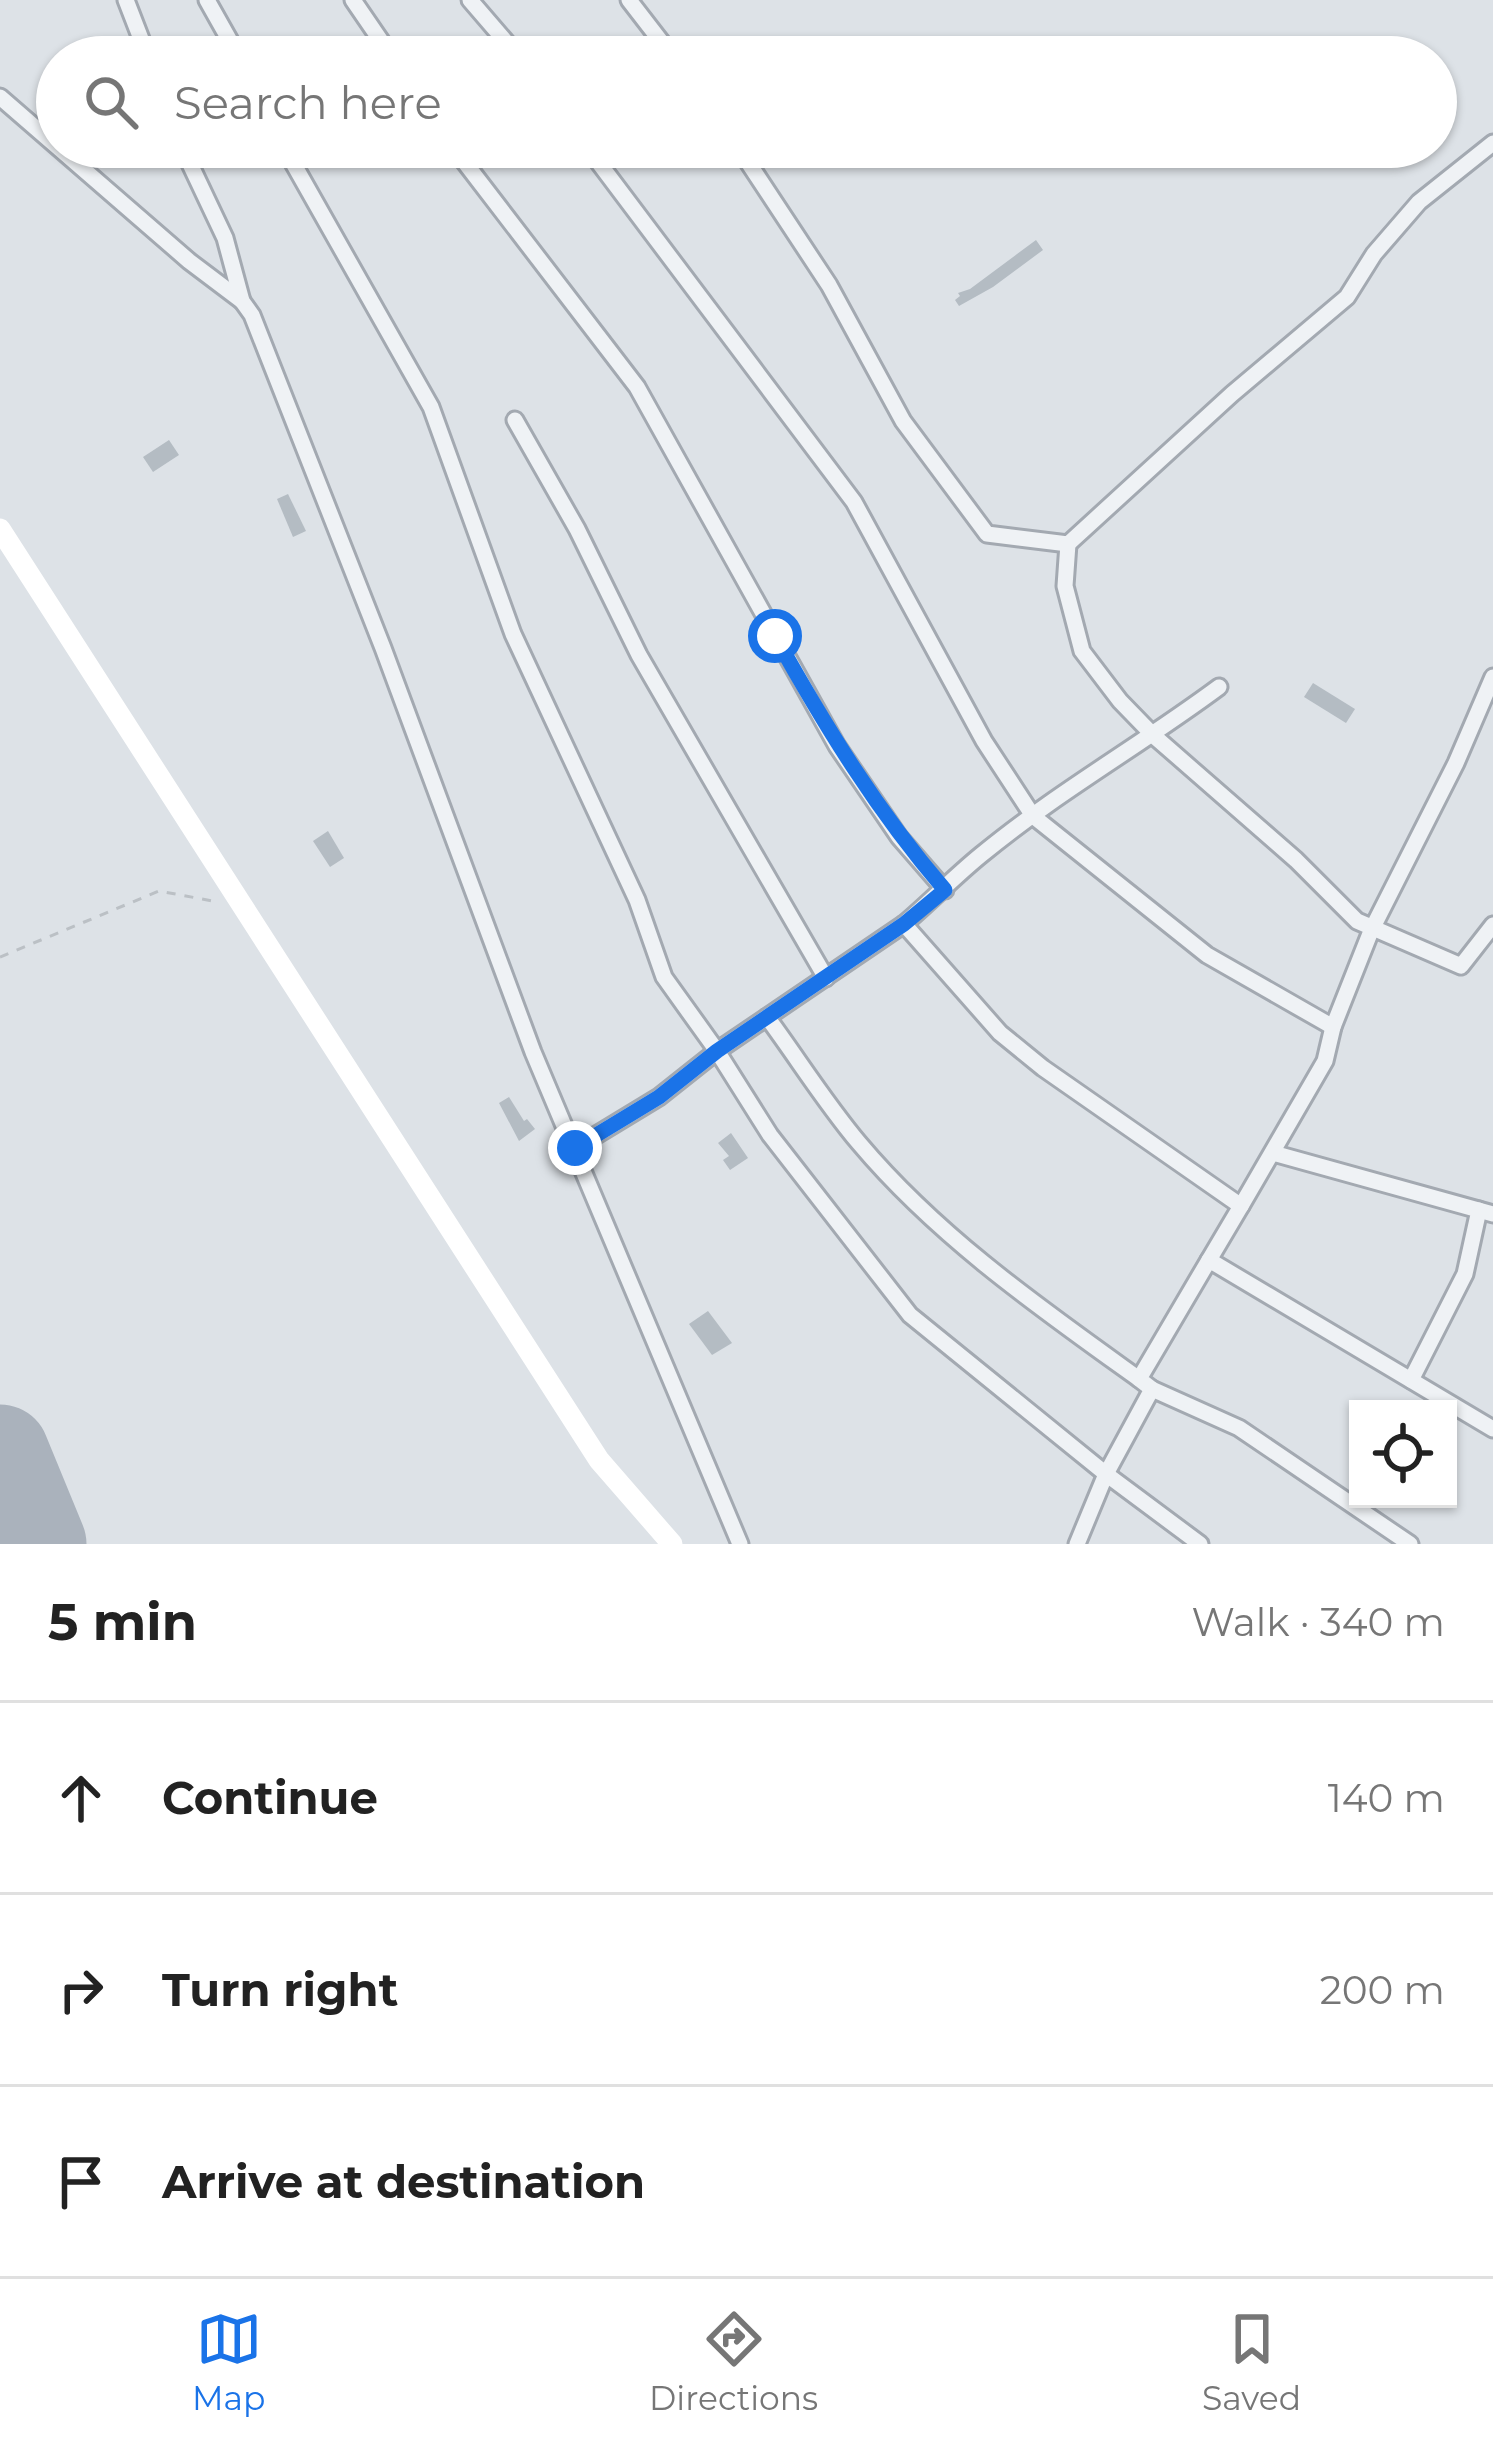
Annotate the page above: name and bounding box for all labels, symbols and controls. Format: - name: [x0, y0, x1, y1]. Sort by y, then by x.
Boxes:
- search box: [36, 36, 1457, 168]
- icon: search: [78, 69, 144, 135]
- text: Search here: [174, 75, 442, 130]
- route start: [748, 609, 802, 663]
- route end: [548, 1121, 602, 1175]
- map controls: [1349, 1400, 1457, 1508]
- button: locate: [1349, 1400, 1457, 1508]
- text: 5 min: [48, 1591, 197, 1653]
- text: Walk · 340 m: [1192, 1598, 1445, 1646]
- icon: ahead: [48, 1765, 114, 1831]
- text: Continue: [162, 1770, 378, 1825]
- text: 140 m: [1328, 1774, 1445, 1822]
- icon: right: [48, 1957, 114, 2023]
- text: Turn right: [162, 1962, 398, 2017]
- text: 200 m: [1320, 1966, 1445, 2014]
- icon: arrive: [48, 2149, 114, 2215]
- text: Arrive at destination: [162, 2154, 645, 2209]
- tab: Map: [192, 2306, 265, 2418]
- tab: Directions: [649, 2306, 818, 2418]
- tab: Saved: [1202, 2306, 1301, 2418]

